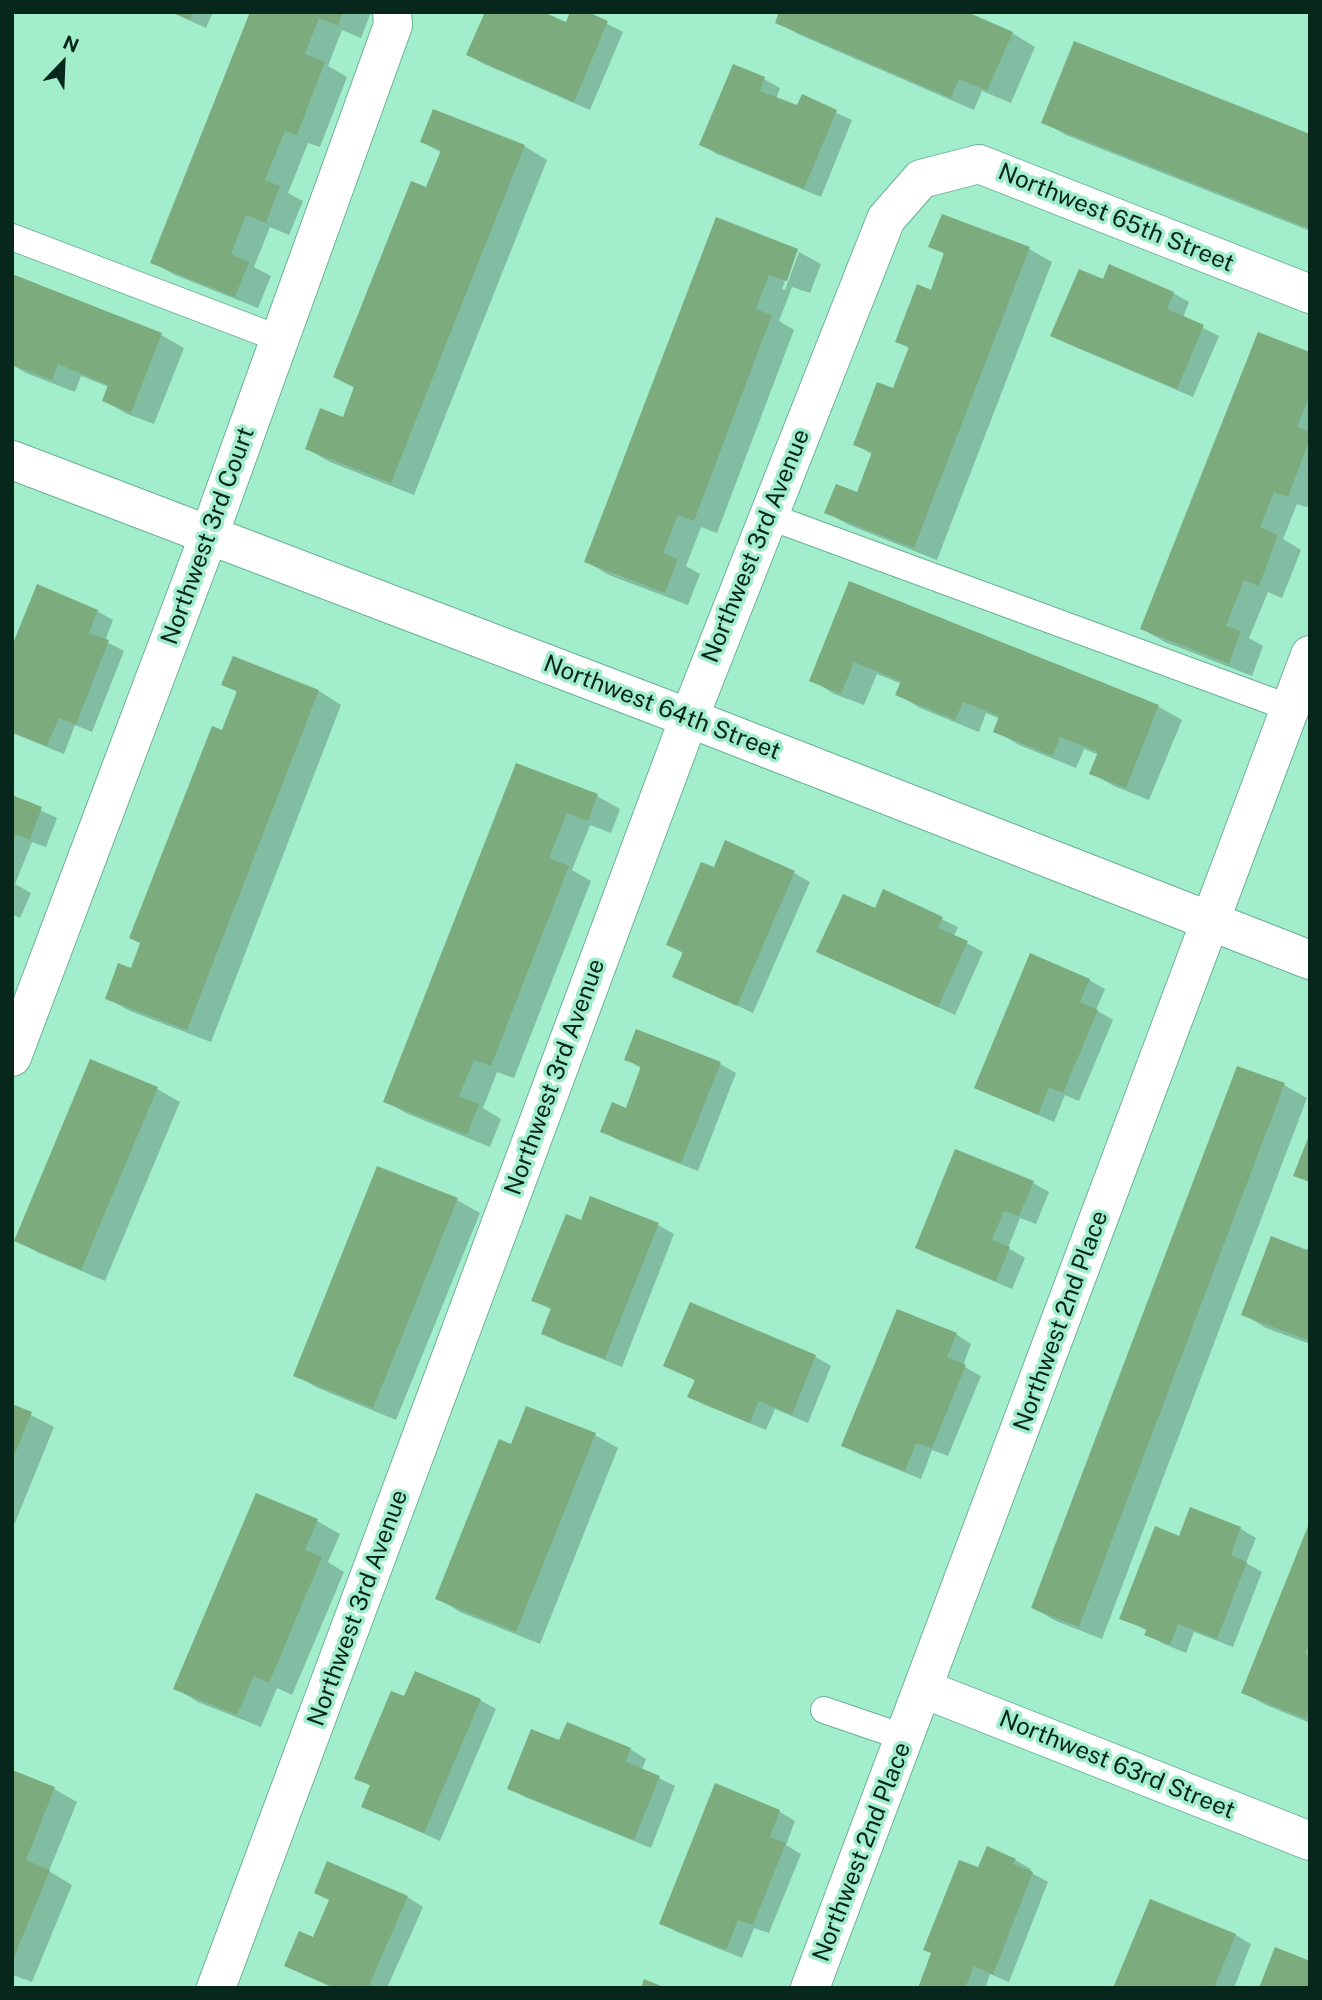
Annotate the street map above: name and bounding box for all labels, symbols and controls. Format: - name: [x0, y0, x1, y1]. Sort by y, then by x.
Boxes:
- north arrow: [28, 28, 98, 98]
- text: N: [60, 31, 82, 57]
- street label: Northwest 65th Street: [994, 157, 1238, 279]
- street label: Northwest 3rd Court: [155, 423, 261, 649]
- street label: Northwest 3rd Avenue: [696, 425, 816, 667]
- street label: Northwest 64th Street: [539, 650, 785, 766]
- street label: Northwest 3rd Avenue: [499, 955, 611, 1199]
- street label: Northwest 2nd Place: [1008, 1207, 1114, 1435]
- street label: Northwest 3rd Avenue: [302, 1486, 414, 1730]
- street label: Northwest 63rd Street: [995, 1705, 1239, 1825]
- street label: Northwest 2nd Place: [807, 1738, 917, 1966]

